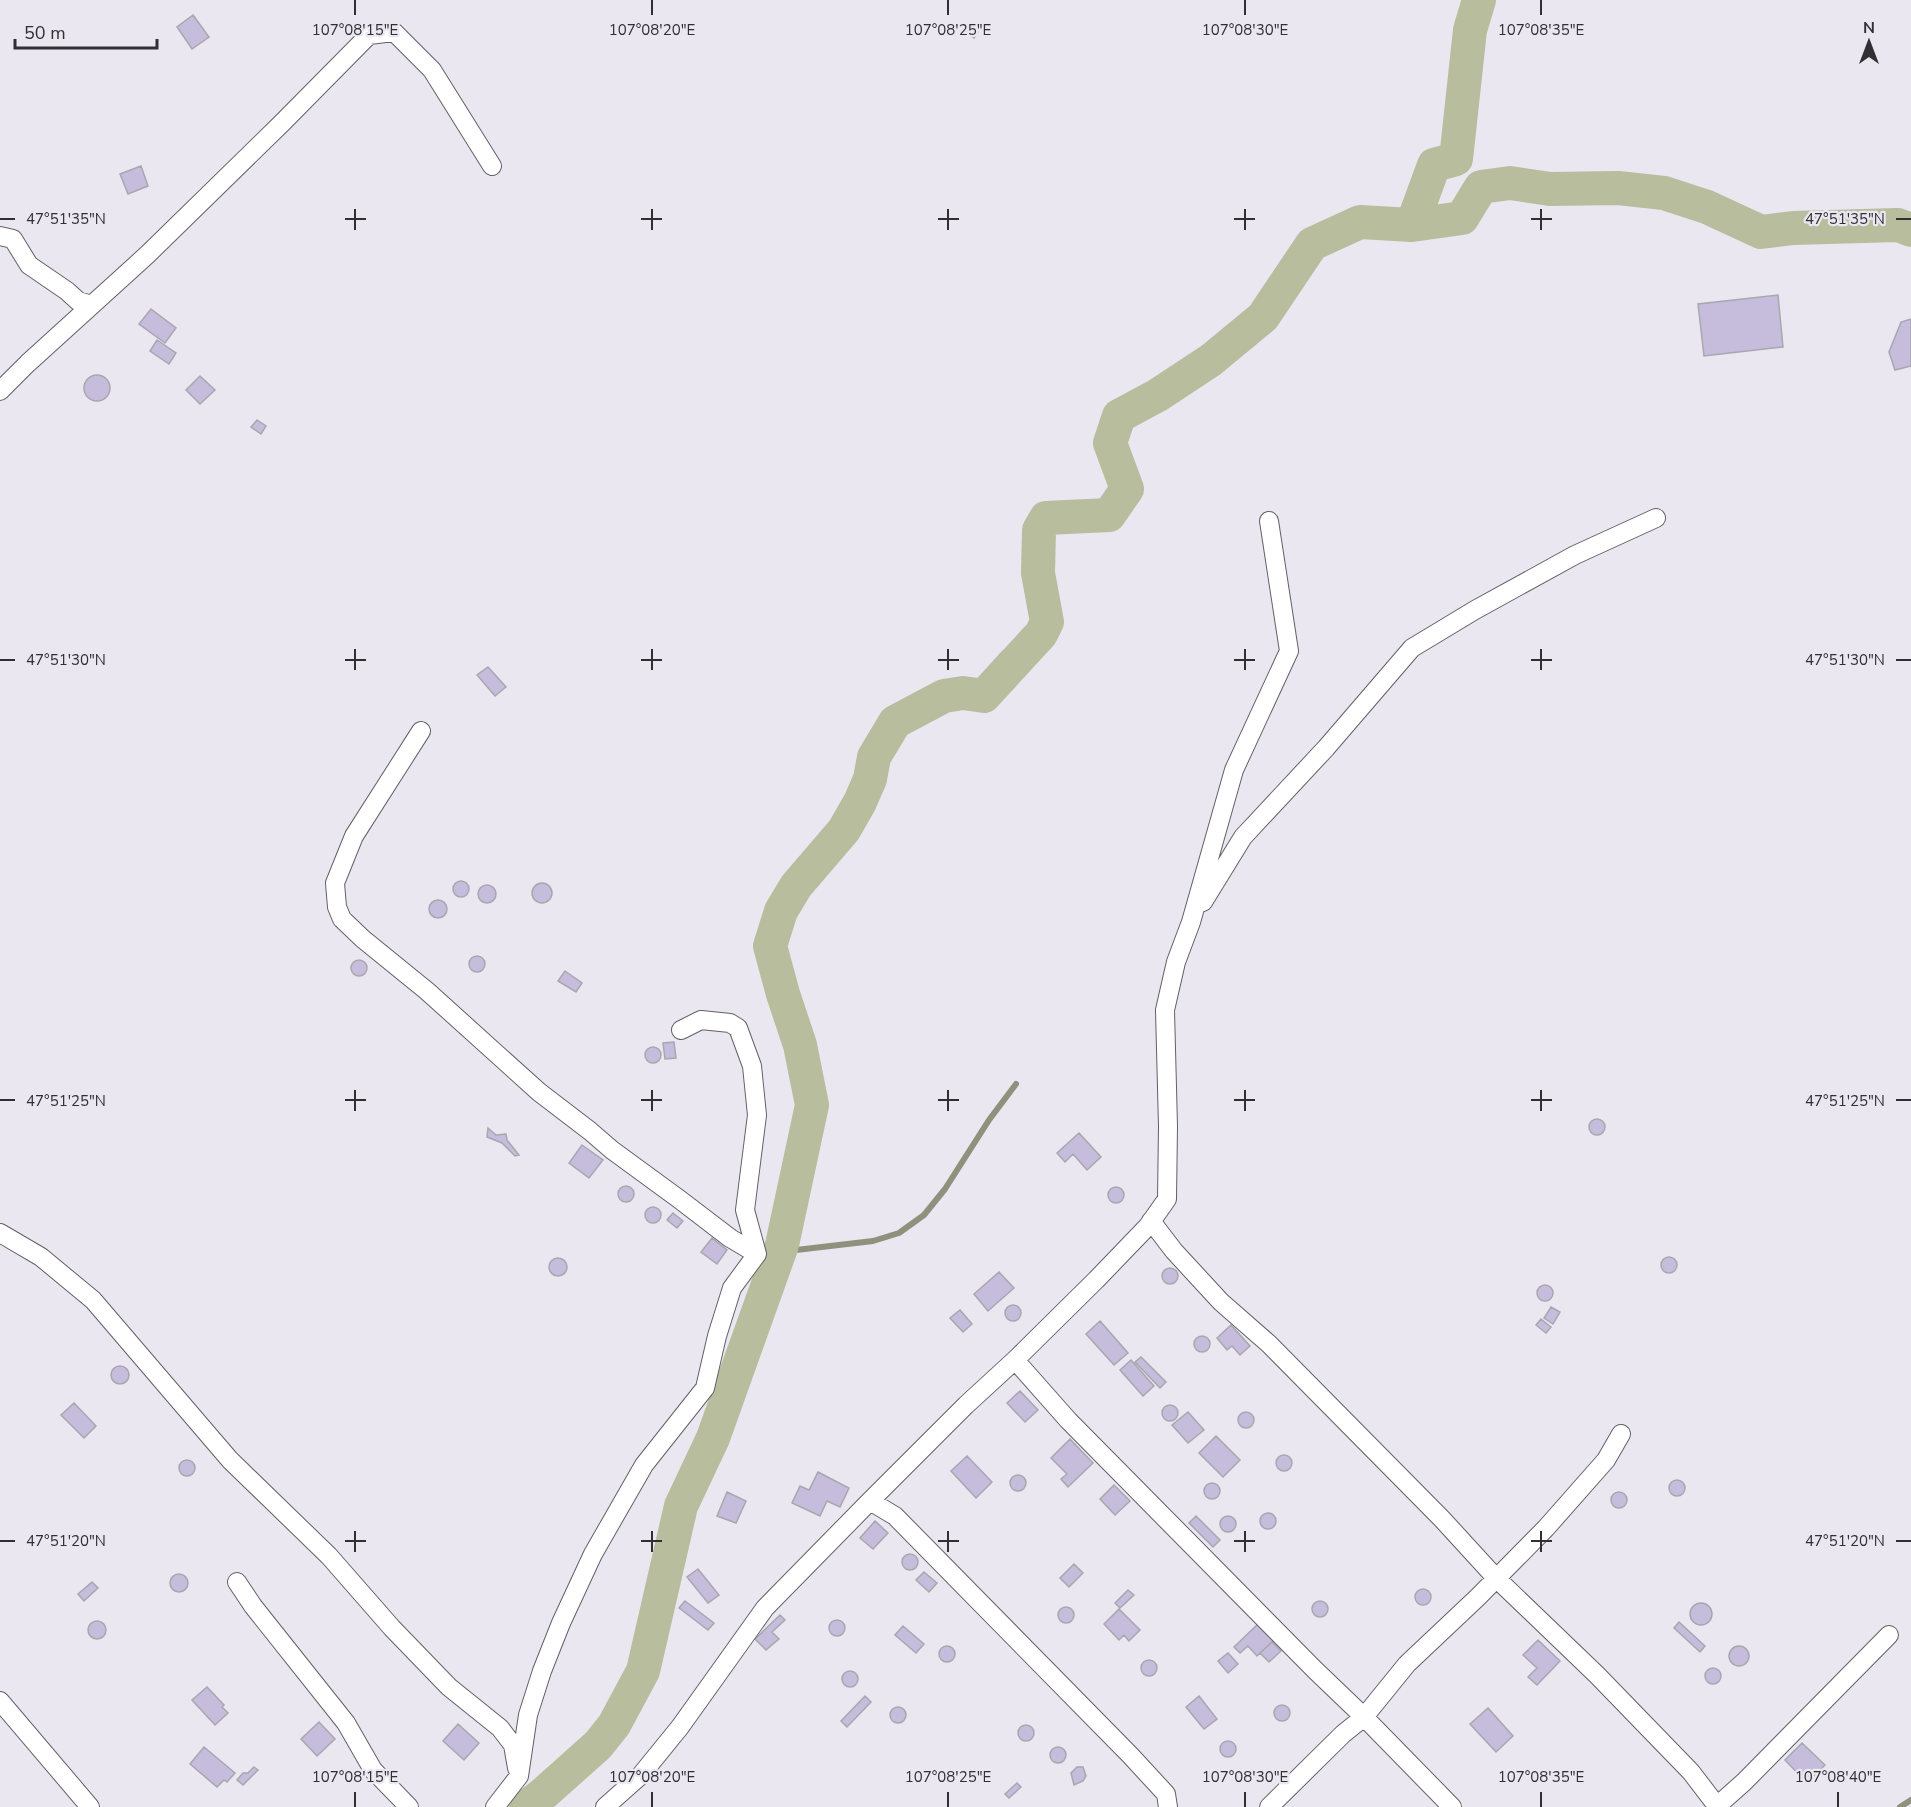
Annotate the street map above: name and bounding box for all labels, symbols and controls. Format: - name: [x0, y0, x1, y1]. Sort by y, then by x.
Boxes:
- scale bar: [15, 12, 158, 50]
- north arrow: [1839, 12, 1899, 72]
- text: N: [1863, 17, 1875, 39]
- text: 107°08'15"E: [312, 20, 398, 40]
- text: 107°08'20"E: [609, 20, 695, 40]
- text: 107°08'25"E: [905, 20, 991, 40]
- text: 107°08'30"E: [1202, 20, 1288, 40]
- text: 107°08'35"E: [1498, 20, 1584, 40]
- text: 50 m: [24, 21, 66, 45]
- text: 47°51'35"N: [26, 209, 106, 229]
- text: 47°51'35"N: [1805, 209, 1885, 229]
- text: 47°51'30"N: [26, 650, 106, 670]
- text: 47°51'30"N: [1805, 650, 1885, 670]
- text: 47°51'25"N: [26, 1091, 106, 1111]
- text: 47°51'25"N: [1805, 1091, 1885, 1111]
- text: 47°51'20"N: [26, 1531, 106, 1551]
- text: 47°51'20"N: [1805, 1531, 1885, 1551]
- text: 107°08'15"E: [312, 1767, 398, 1787]
- text: 107°08'20"E: [609, 1767, 695, 1787]
- text: 107°08'25"E: [905, 1767, 991, 1787]
- text: 107°08'30"E: [1202, 1767, 1288, 1787]
- text: 107°08'35"E: [1498, 1767, 1584, 1787]
- text: 107°08'40"E: [1795, 1767, 1881, 1787]

